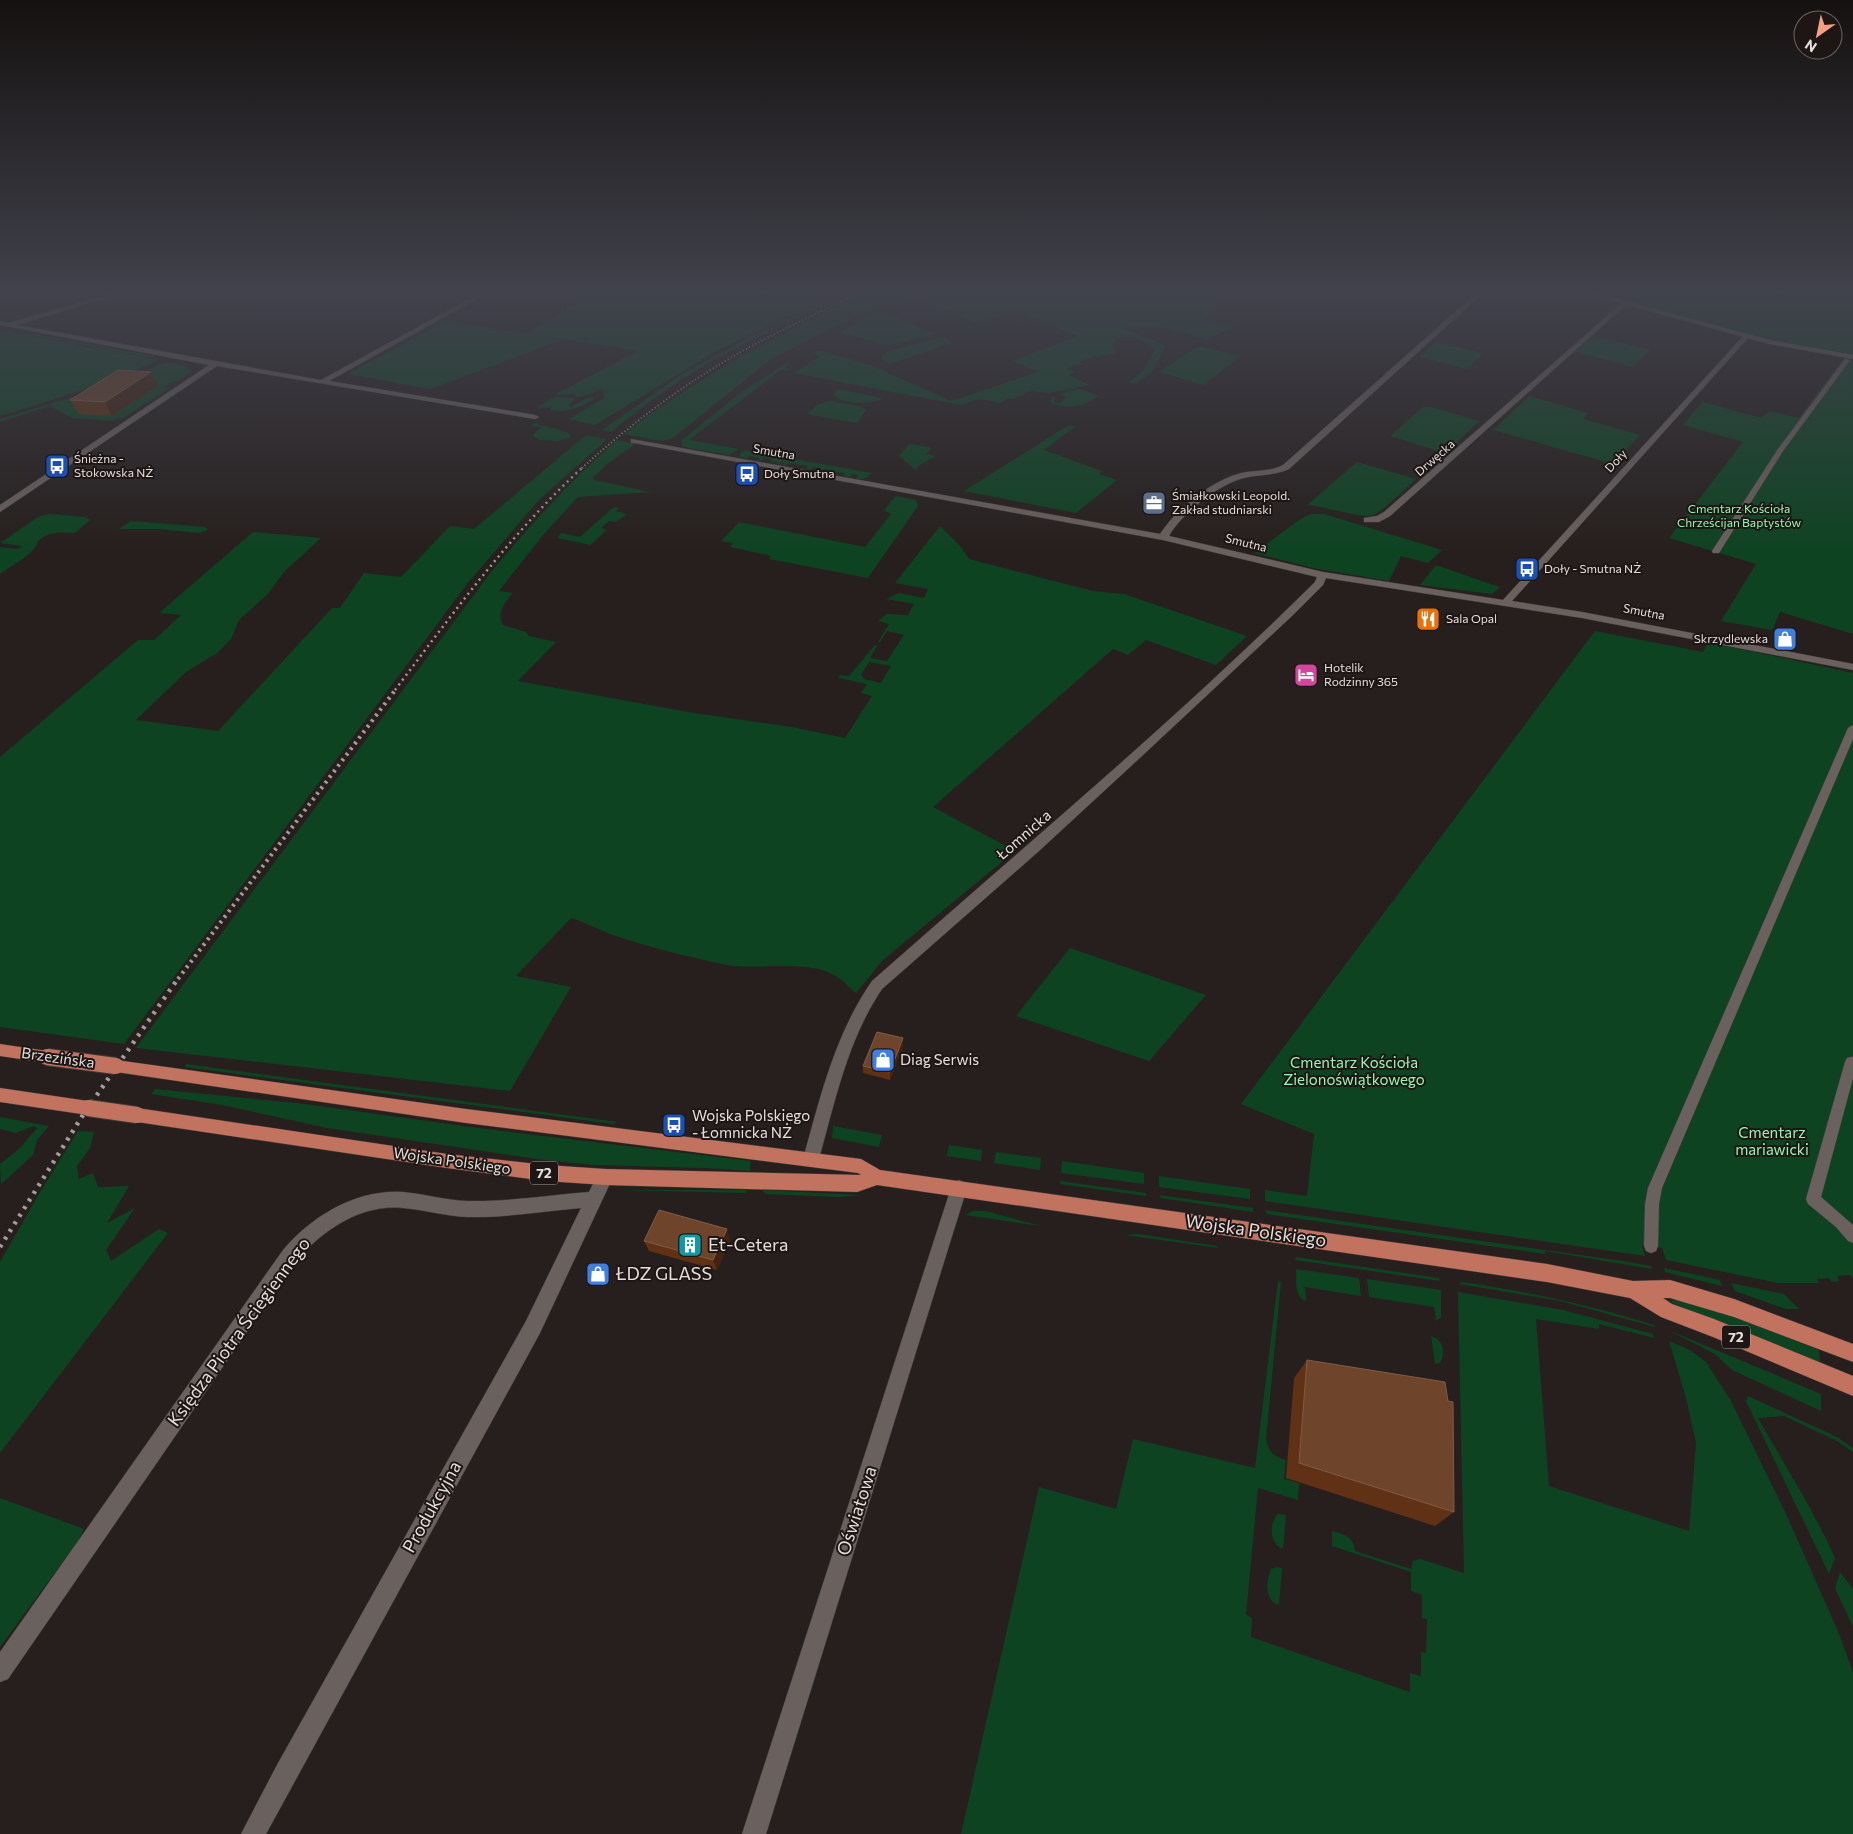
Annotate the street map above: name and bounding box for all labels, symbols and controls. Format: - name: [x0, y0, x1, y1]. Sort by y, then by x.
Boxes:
- north arrow: [1793, 10, 1843, 60]
- text: N: [1802, 36, 1820, 56]
- street label: Drwęcka: [1412, 436, 1457, 478]
- street label: Smutna: [752, 440, 796, 462]
- street label: Doły: [1601, 446, 1629, 475]
- place label: Śnieżna - Stokowska NŻ: [74, 451, 153, 479]
- bus stop icon: Śnieżna - Stokowska NŻ: [44, 453, 70, 479]
- bus stop icon: Doły Smutna: [734, 461, 760, 487]
- place label: Doły Smutna: [764, 466, 834, 480]
- place label: Śmiałkowski Leopold. Zakład studniarski: [1172, 488, 1290, 516]
- office icon: Śmiałkowski Leopold. Zakład studniarski: [1141, 490, 1167, 516]
- park label: Cmentarz Kościoła Chrześcijan Baptystów: [1677, 501, 1801, 529]
- street label: Smutna: [1224, 530, 1268, 554]
- bus stop icon: Doły - Smutna NŻ: [1514, 556, 1540, 582]
- place label: Doły - Smutna NŻ: [1544, 561, 1641, 575]
- street label: Smutna: [1622, 600, 1666, 622]
- restaurant icon: Sala Opal: [1415, 606, 1441, 632]
- place label: Sala Opal: [1446, 611, 1497, 625]
- shop icon: Skrzydlewska: [1772, 626, 1798, 652]
- place label: Skrzydlewska: [1694, 631, 1768, 645]
- place label: Hotelik Rodzinny 365: [1324, 660, 1398, 688]
- hotel icon: Hotelik Rodzinny 365: [1293, 662, 1319, 688]
- street label: Łomnicka: [992, 806, 1054, 864]
- street label: Brzezińska: [20, 1043, 96, 1071]
- shop icon: Diag Serwis: [870, 1047, 896, 1073]
- place label: Diag Serwis: [900, 1050, 979, 1068]
- park label: Cmentarz Kościoła Zielonoświątkowego: [1283, 1053, 1425, 1088]
- place label: Wojska Polskiego - Łomnicka NŻ: [692, 1106, 810, 1141]
- bus stop icon: Wojska Polskiego - Łomnicka NŻ: [661, 1112, 687, 1138]
- park label: Cmentarz mariawicki: [1735, 1123, 1809, 1158]
- street label: Wojska Polskiego: [392, 1143, 512, 1177]
- road number: 72: [530, 1162, 558, 1184]
- street label: Wojska Polskiego: [1184, 1209, 1328, 1251]
- building icon: Et-Cetera: [677, 1232, 703, 1258]
- street label: Księdza Piotra Ściegiennego: [162, 1233, 314, 1430]
- place label: Et-Cetera: [708, 1233, 788, 1255]
- shop icon: ŁDZ GLASS: [585, 1261, 611, 1287]
- place label: ŁDZ GLASS: [615, 1262, 712, 1284]
- road number: 72: [1722, 1325, 1750, 1348]
- street label: Produkcyjna: [397, 1457, 465, 1556]
- street label: Oświatowa: [831, 1463, 881, 1558]

